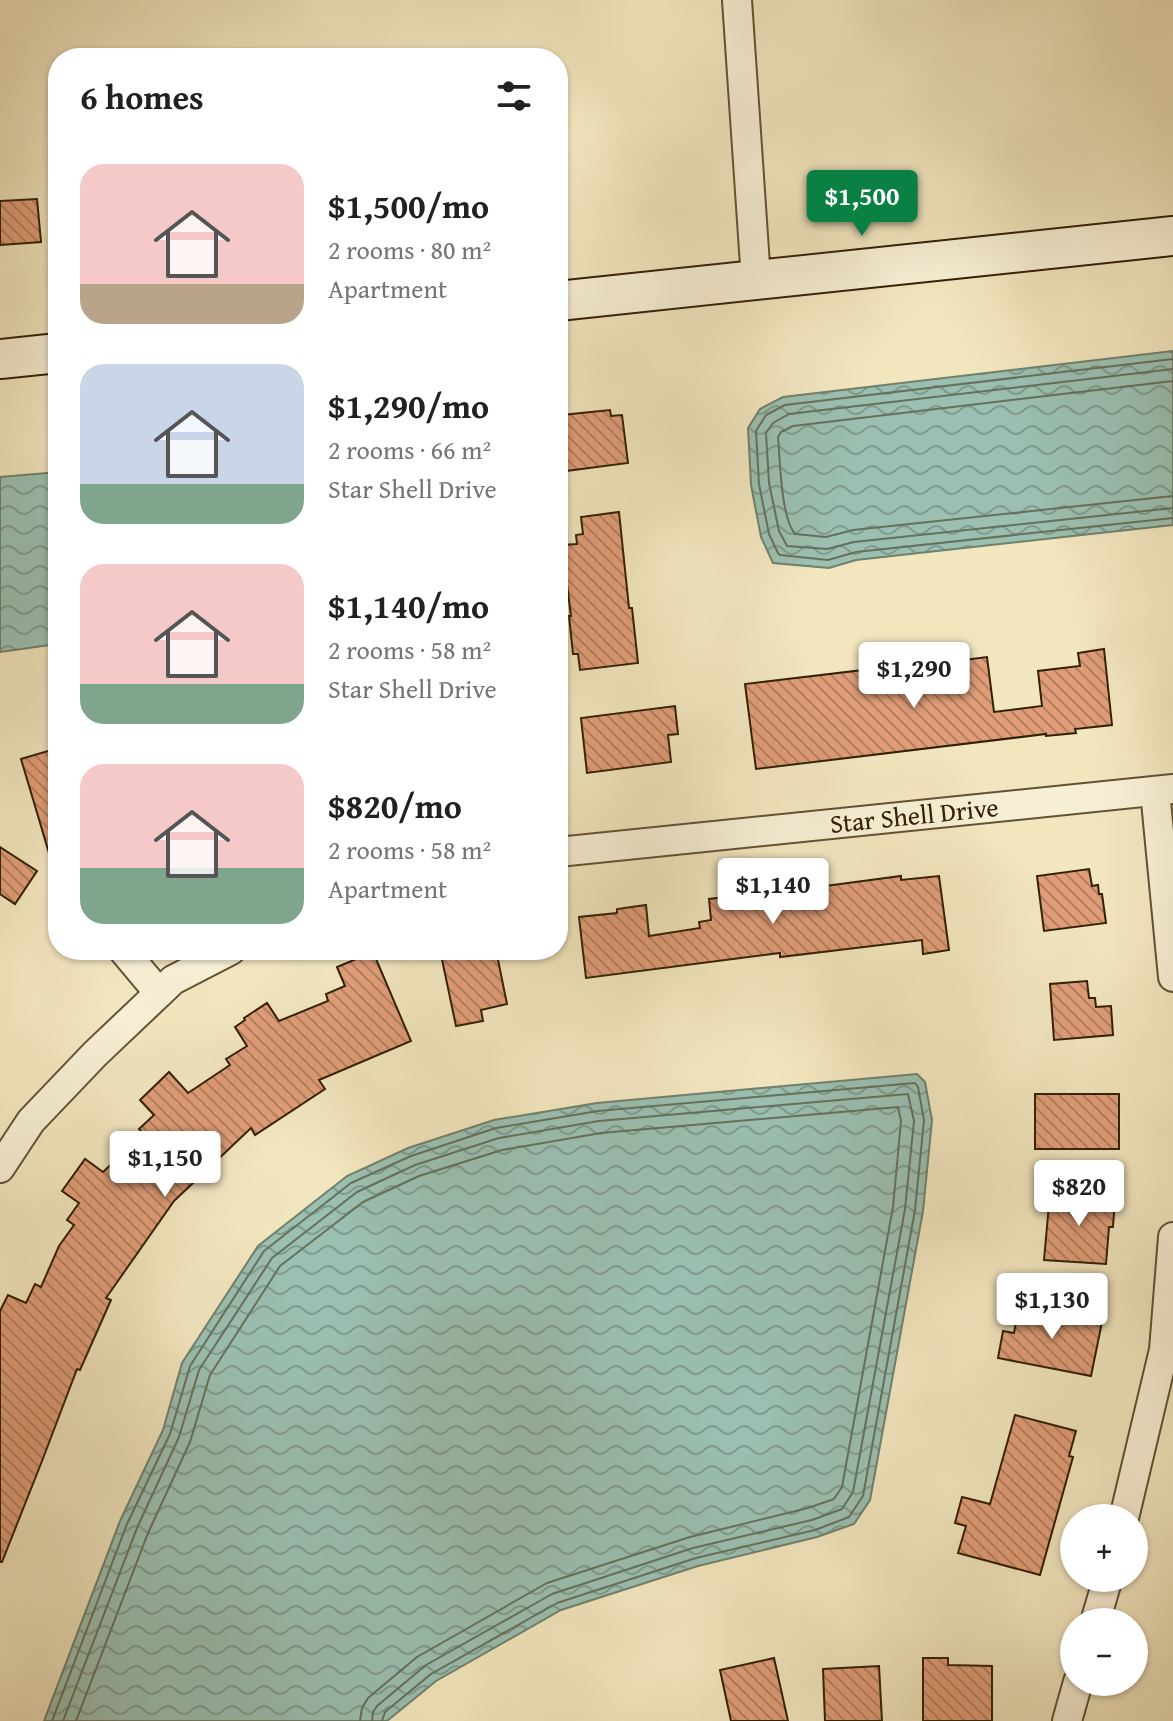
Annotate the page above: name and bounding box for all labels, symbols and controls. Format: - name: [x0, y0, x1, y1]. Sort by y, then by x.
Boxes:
- text: 6 homes: [80, 72, 204, 121]
- icon: filters: [492, 74, 536, 118]
- pin: $1,500: [797, 170, 927, 238]
- text: $1,500: [825, 176, 899, 215]
- text: $1,500/mo: [328, 181, 489, 230]
- icon: home: [144, 196, 240, 292]
- text: 2 rooms · 80 m²: [328, 230, 491, 269]
- text: Apartment: [328, 269, 447, 308]
- text: $1,290/mo: [328, 381, 489, 430]
- icon: home: [144, 396, 240, 492]
- text: 2 rooms · 66 m²: [328, 430, 491, 469]
- text: Star Shell Drive: [328, 469, 497, 508]
- text: $1,140/mo: [328, 581, 489, 630]
- icon: home: [144, 596, 240, 692]
- text: 2 rooms · 58 m²: [328, 630, 491, 669]
- pin: $1,290: [849, 642, 979, 710]
- text: $1,290: [877, 648, 951, 687]
- text: Star Shell Drive: [328, 669, 497, 708]
- text: $820/mo: [328, 781, 462, 830]
- street label: Star Shell Drive: [828, 787, 1000, 843]
- icon: home: [144, 796, 240, 892]
- text: 2 rooms · 58 m²: [328, 830, 491, 869]
- pin: $1,140: [708, 858, 838, 926]
- text: $1,140: [736, 864, 810, 903]
- text: Apartment: [328, 869, 447, 908]
- pin: $1,150: [100, 1131, 230, 1199]
- text: $1,150: [128, 1137, 202, 1176]
- pin: $820: [1032, 1160, 1126, 1228]
- text: $820: [1052, 1166, 1106, 1205]
- pin: $1,130: [987, 1273, 1117, 1341]
- text: $1,130: [1015, 1279, 1089, 1318]
- map controls: [1060, 1504, 1148, 1696]
- button: +: [1060, 1504, 1148, 1592]
- button: −: [1060, 1608, 1148, 1696]

